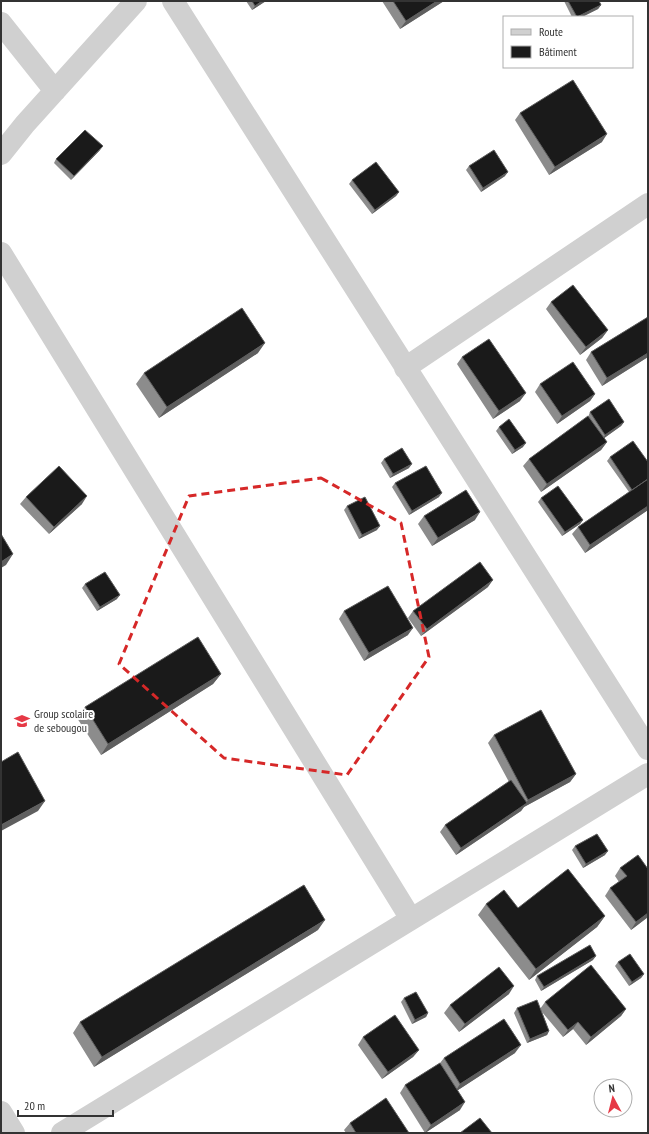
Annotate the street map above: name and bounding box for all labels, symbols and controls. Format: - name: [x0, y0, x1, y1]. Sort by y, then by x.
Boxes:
- legend: [503, 16, 633, 68]
- text: Route: [539, 24, 563, 39]
- text: Bâtiment: [539, 44, 577, 59]
- place label: Group scolaire de sebougou: [34, 706, 93, 735]
- school or university icon: Group scolaire de sebougou: [13, 712, 31, 730]
- north arrow: [593, 1078, 633, 1118]
- text: N: [608, 1081, 616, 1095]
- scale bar: [18, 1092, 113, 1118]
- text: 20 m: [24, 1098, 45, 1113]

